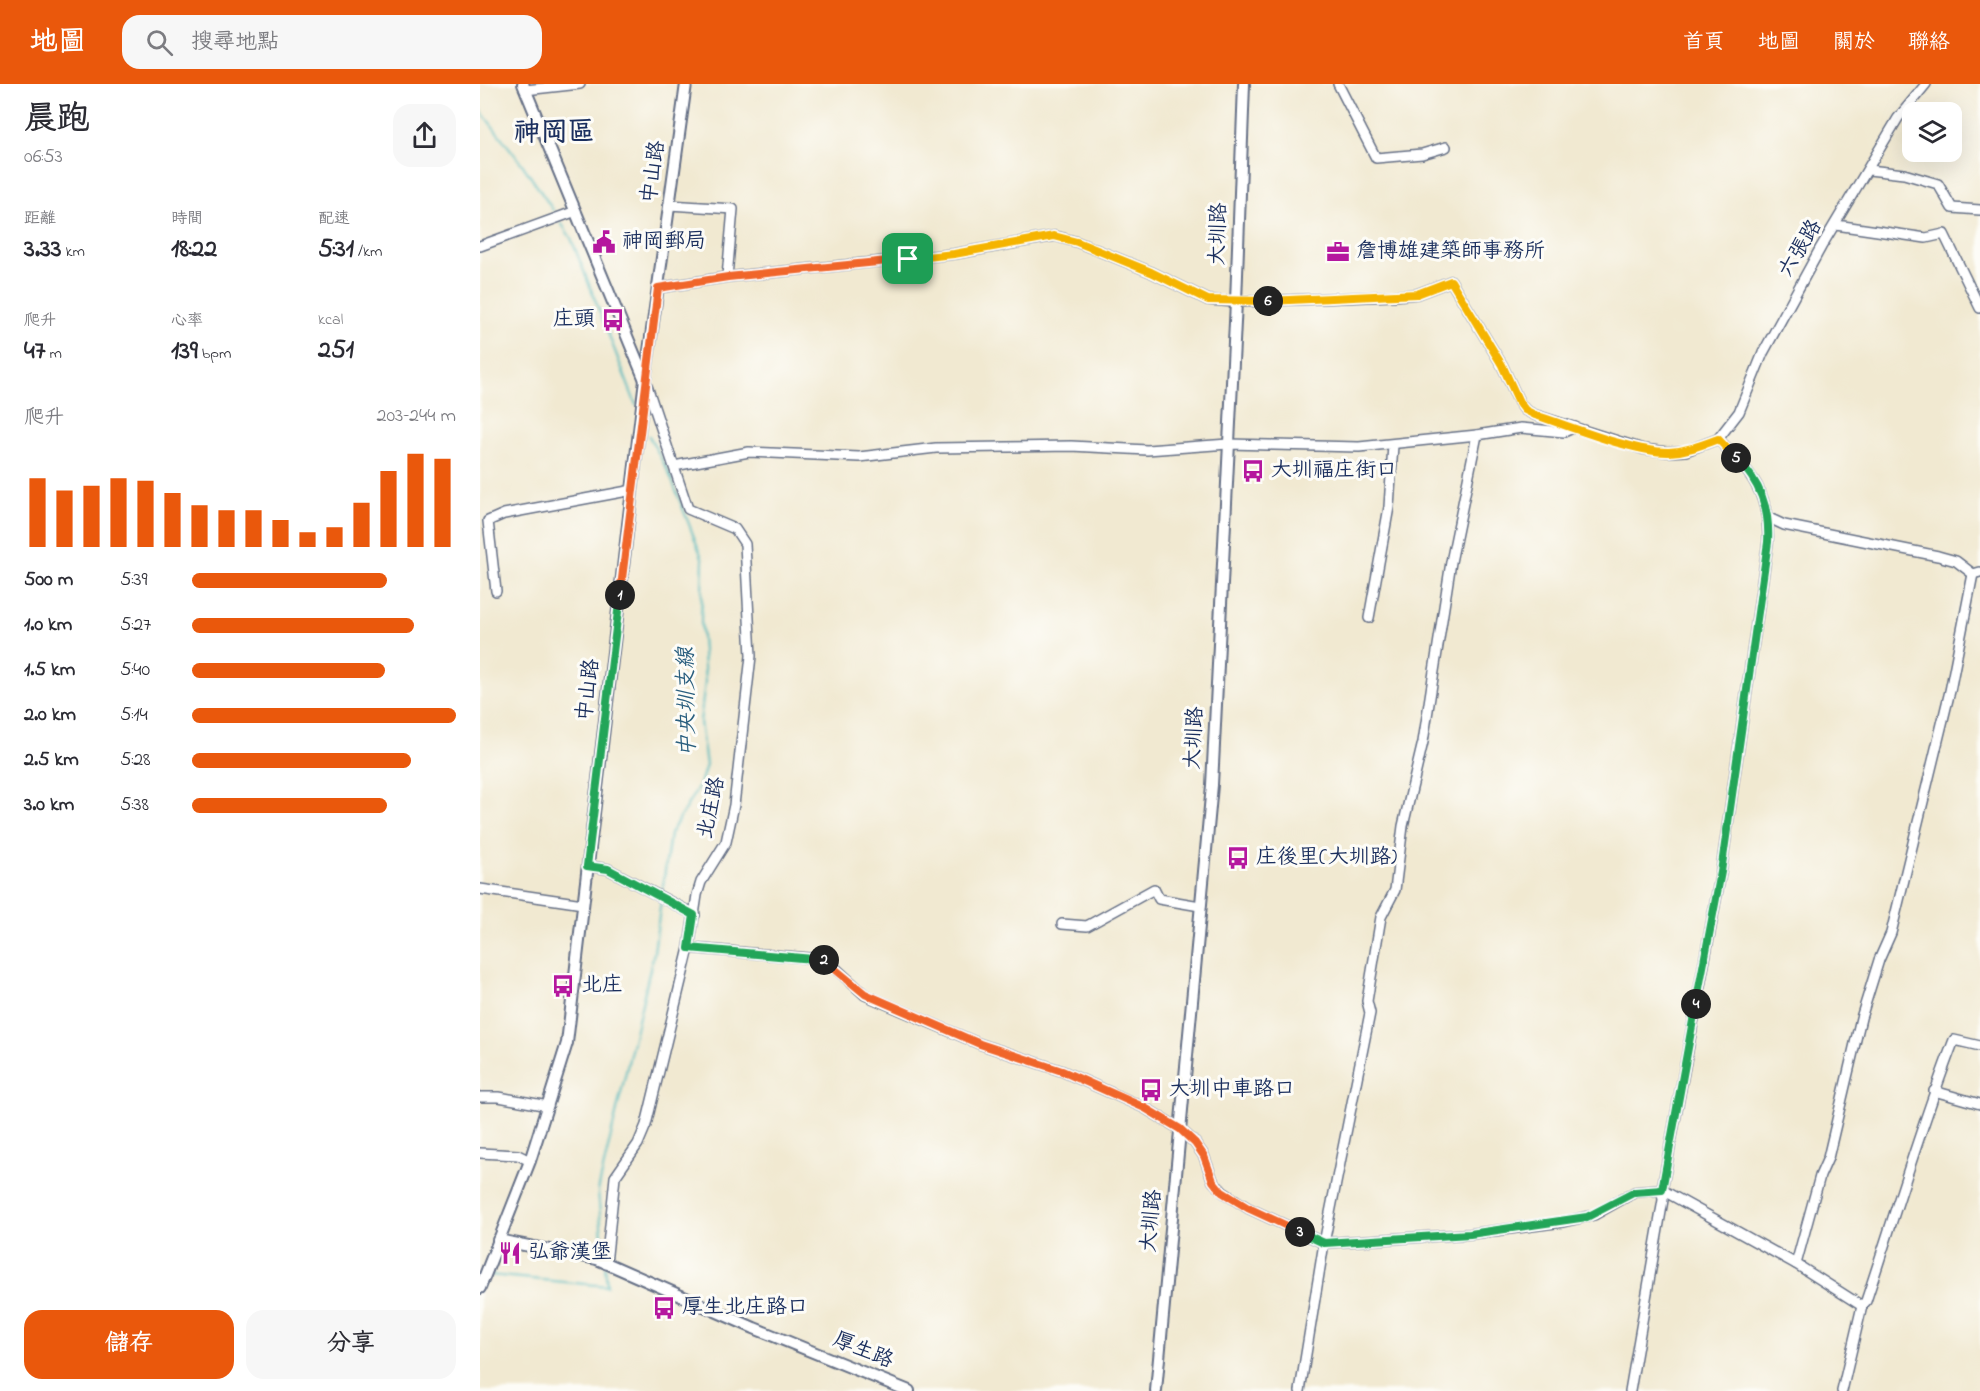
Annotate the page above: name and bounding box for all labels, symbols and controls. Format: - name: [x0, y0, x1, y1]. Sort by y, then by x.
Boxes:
- search box: [122, 15, 542, 69]
- text: 地圖: [30, 23, 86, 64]
- icon: search: [143, 26, 176, 59]
- text: 搜尋地點: [191, 27, 279, 59]
- text: 首頁: [1683, 28, 1725, 58]
- text: 地圖: [1758, 28, 1800, 58]
- text: 關於: [1833, 28, 1875, 58]
- text: 聯絡: [1908, 28, 1950, 58]
- text: 晨跑: [24, 96, 90, 144]
- map controls: [1902, 102, 1962, 162]
- button: layers: [1902, 102, 1962, 162]
- button: share: [393, 104, 456, 167]
- district label: 神岡區: [514, 114, 595, 153]
- street label: 中山路: [635, 139, 673, 205]
- text: 06:53: [24, 143, 63, 172]
- street label: 大圳路: [1203, 202, 1235, 266]
- text: 距離: [24, 207, 56, 231]
- text: 時間: [171, 207, 203, 231]
- text: 配速: [318, 207, 350, 231]
- street label: 六張路: [1772, 214, 1830, 284]
- place label: 神岡郵局: [622, 227, 706, 257]
- public building icon: 神岡郵局: [591, 229, 617, 255]
- text: 3.33: [24, 231, 62, 269]
- text: 18:22: [171, 231, 217, 269]
- text: 5:31: [318, 231, 354, 269]
- pin: [882, 233, 933, 284]
- place label: 詹博雄建築師事務所: [1356, 237, 1545, 267]
- office icon: 詹博雄建築師事務所: [1325, 239, 1351, 265]
- text: km: [62, 240, 85, 264]
- text: /km: [354, 240, 382, 264]
- icon: arrive: [891, 242, 924, 275]
- pin: 6: [1253, 286, 1283, 316]
- text: 6: [1264, 289, 1272, 313]
- place label: 庄頭: [553, 305, 595, 335]
- bus stop icon: 庄頭: [600, 307, 626, 333]
- text: kcal: [318, 308, 343, 332]
- text: 爬升: [24, 309, 56, 333]
- text: 心率: [171, 309, 203, 333]
- text: 251: [318, 332, 354, 370]
- text: 47: [24, 333, 45, 371]
- text: 139: [171, 333, 198, 371]
- text: m: [45, 342, 62, 366]
- text: bpm: [198, 342, 231, 366]
- text: 203–244 m: [376, 402, 456, 431]
- text: 爬升: [24, 404, 64, 433]
- pin: 5: [1721, 443, 1751, 473]
- text: 5: [1731, 446, 1741, 470]
- place label: 大圳福庄街口: [1271, 456, 1397, 486]
- bus stop icon: 大圳福庄街口: [1240, 458, 1266, 484]
- text: 500 m: [24, 566, 73, 595]
- text: 5:39: [120, 566, 147, 595]
- pin: 1: [605, 580, 635, 610]
- text: 1: [617, 583, 623, 607]
- text: 1.0 km: [24, 611, 72, 640]
- text: 5:27: [120, 611, 151, 640]
- water label: 中央圳支線: [671, 646, 705, 757]
- text: 1.5 km: [24, 656, 75, 685]
- text: 5:40: [120, 656, 150, 685]
- street label: 中山路: [570, 657, 608, 723]
- text: 2.0 km: [24, 701, 76, 730]
- text: 5:14: [120, 701, 148, 730]
- street label: 大圳路: [1178, 706, 1212, 770]
- text: 2.5 km: [24, 746, 79, 775]
- text: 5:28: [120, 746, 151, 775]
- street label: 北庄路: [691, 774, 733, 842]
- text: 3.0 km: [24, 791, 74, 820]
- text: 5:38: [120, 791, 149, 820]
- place label: 庄後里(大圳路): [1256, 843, 1397, 873]
- bus stop icon: 庄後里(大圳路): [1225, 845, 1251, 871]
- pin: 2: [809, 945, 839, 975]
- text: 2: [820, 948, 828, 972]
- place label: 北庄: [581, 971, 623, 1001]
- bus stop icon: 北庄: [550, 973, 576, 999]
- pin: 4: [1681, 989, 1711, 1019]
- text: 4: [1693, 992, 1699, 1016]
- place label: 大圳中車路口: [1169, 1075, 1295, 1105]
- bus stop icon: 大圳中車路口: [1138, 1077, 1164, 1103]
- street label: 大圳路: [1134, 1188, 1170, 1254]
- pin: 3: [1285, 1217, 1315, 1247]
- text: 3: [1297, 1220, 1303, 1244]
- place label: 弘爺漢堡: [528, 1238, 612, 1268]
- restaurant icon: 弘爺漢堡: [497, 1240, 523, 1266]
- place label: 厚生北庄路口: [682, 1293, 808, 1323]
- bus stop icon: 厚生北庄路口: [651, 1295, 677, 1321]
- button: 儲存: [24, 1310, 234, 1379]
- button: 分享: [246, 1310, 456, 1379]
- street label: 厚生路: [828, 1325, 898, 1377]

